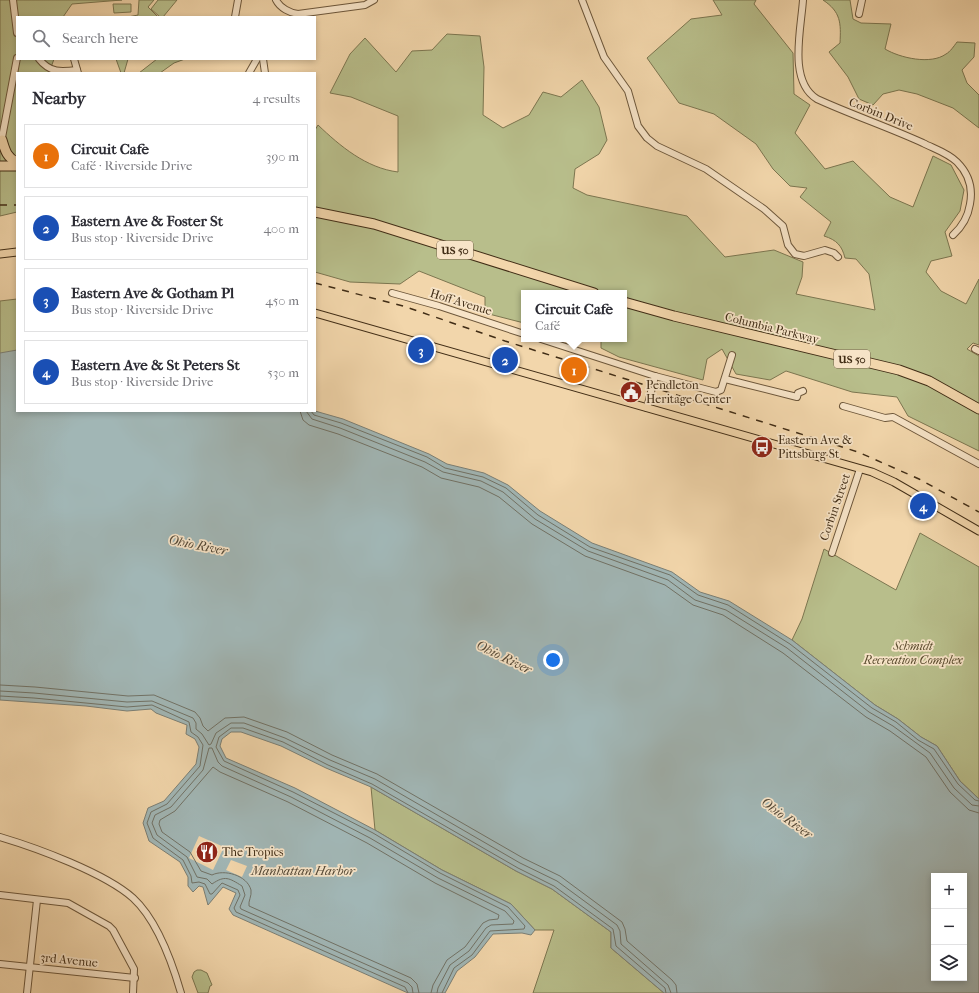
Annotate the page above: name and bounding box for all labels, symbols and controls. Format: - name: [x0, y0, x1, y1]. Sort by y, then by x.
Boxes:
- search box: [16, 16, 316, 60]
- icon: search: [30, 27, 52, 49]
- text: Search here: [62, 29, 138, 47]
- text: Nearby: [32, 88, 86, 108]
- text: 4 results: [253, 91, 300, 106]
- street label: Corbin Drive: [847, 95, 915, 133]
- text: Circuit Cafe: [71, 140, 149, 158]
- text: 1: [44, 149, 48, 164]
- text: 390 m: [266, 149, 299, 164]
- text: Café · Riverside Drive: [71, 158, 192, 173]
- text: Eastern Ave & Foster St: [71, 212, 223, 230]
- text: 2: [43, 221, 49, 236]
- text: 400 m: [263, 221, 299, 236]
- text: Bus stop · Riverside Drive: [71, 230, 214, 245]
- road number: US 50: [437, 241, 473, 259]
- text: Eastern Ave & Gotham Pl: [71, 284, 234, 302]
- street label: Hoff Avenue: [428, 286, 494, 318]
- popup: [521, 290, 627, 342]
- text: 3: [43, 293, 49, 308]
- text: 450 m: [265, 293, 299, 308]
- text: Circuit Cafe: [535, 300, 613, 318]
- text: Bus stop · Riverside Drive: [71, 302, 214, 317]
- street label: Columbia Parkway: [724, 310, 821, 347]
- text: Café: [535, 318, 560, 333]
- pin: 3: [408, 335, 434, 365]
- pin: 2: [492, 345, 518, 375]
- road number: US 50: [834, 350, 870, 368]
- pin: 1: [561, 355, 587, 385]
- text: Eastern Ave & St Peters St: [71, 356, 240, 374]
- text: 4: [42, 365, 50, 380]
- text: 530 m: [267, 365, 299, 380]
- text: Bus stop · Riverside Drive: [71, 374, 214, 389]
- place label: Pendleton Heritage Center: [646, 378, 732, 406]
- public building icon: Pendleton Heritage Center: [618, 379, 644, 405]
- place label: Eastern Ave & Pittsburg St: [778, 433, 852, 461]
- bus stop icon: Eastern Ave & Pittsburg St: [749, 434, 775, 460]
- street label: Corbin Street: [817, 471, 853, 542]
- pin: 4: [910, 491, 936, 521]
- water label: Ohio River: [167, 532, 230, 558]
- water label: Ohio River: [474, 637, 535, 677]
- park label: Schmidt Recreation Complex: [863, 639, 963, 667]
- your location: [543, 650, 563, 670]
- water label: Ohio River: [758, 794, 816, 842]
- restaurant icon: The Tropics: [194, 839, 220, 865]
- place label: The Tropics: [222, 845, 284, 859]
- water label: Manhattan Harbor: [250, 863, 356, 878]
- map controls: [931, 873, 967, 981]
- button: +: [931, 873, 967, 909]
- button: −: [931, 909, 967, 945]
- button: layers: [931, 945, 967, 981]
- street label: 3rd Avenue: [40, 950, 98, 970]

